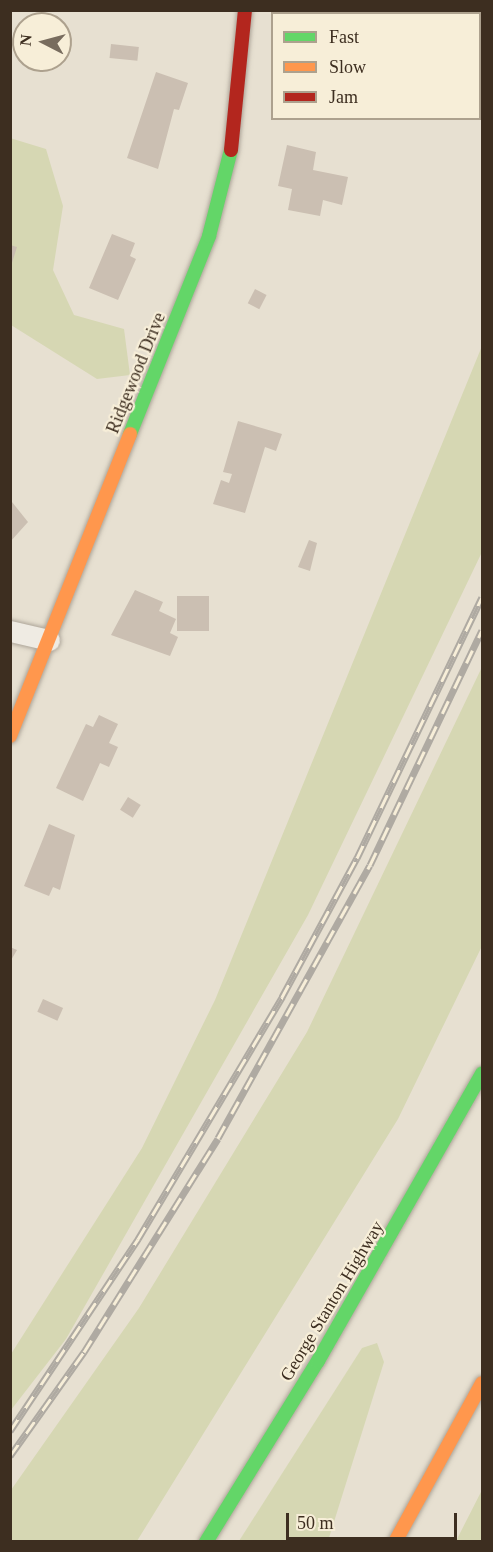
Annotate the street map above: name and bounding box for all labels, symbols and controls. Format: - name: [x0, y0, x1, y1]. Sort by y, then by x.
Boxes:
- north arrow: [12, 12, 72, 72]
- legend: [271, 12, 481, 120]
- text: Fast: [329, 27, 359, 47]
- text: N: [17, 34, 35, 47]
- text: Slow: [329, 57, 366, 77]
- text: Jam: [329, 87, 358, 107]
- street label: Ridgewood Drive: [102, 309, 170, 437]
- street label: George Stanton Highway: [276, 1217, 388, 1385]
- scale bar: [289, 1501, 460, 1539]
- text: 50 m: [297, 1513, 334, 1533]

